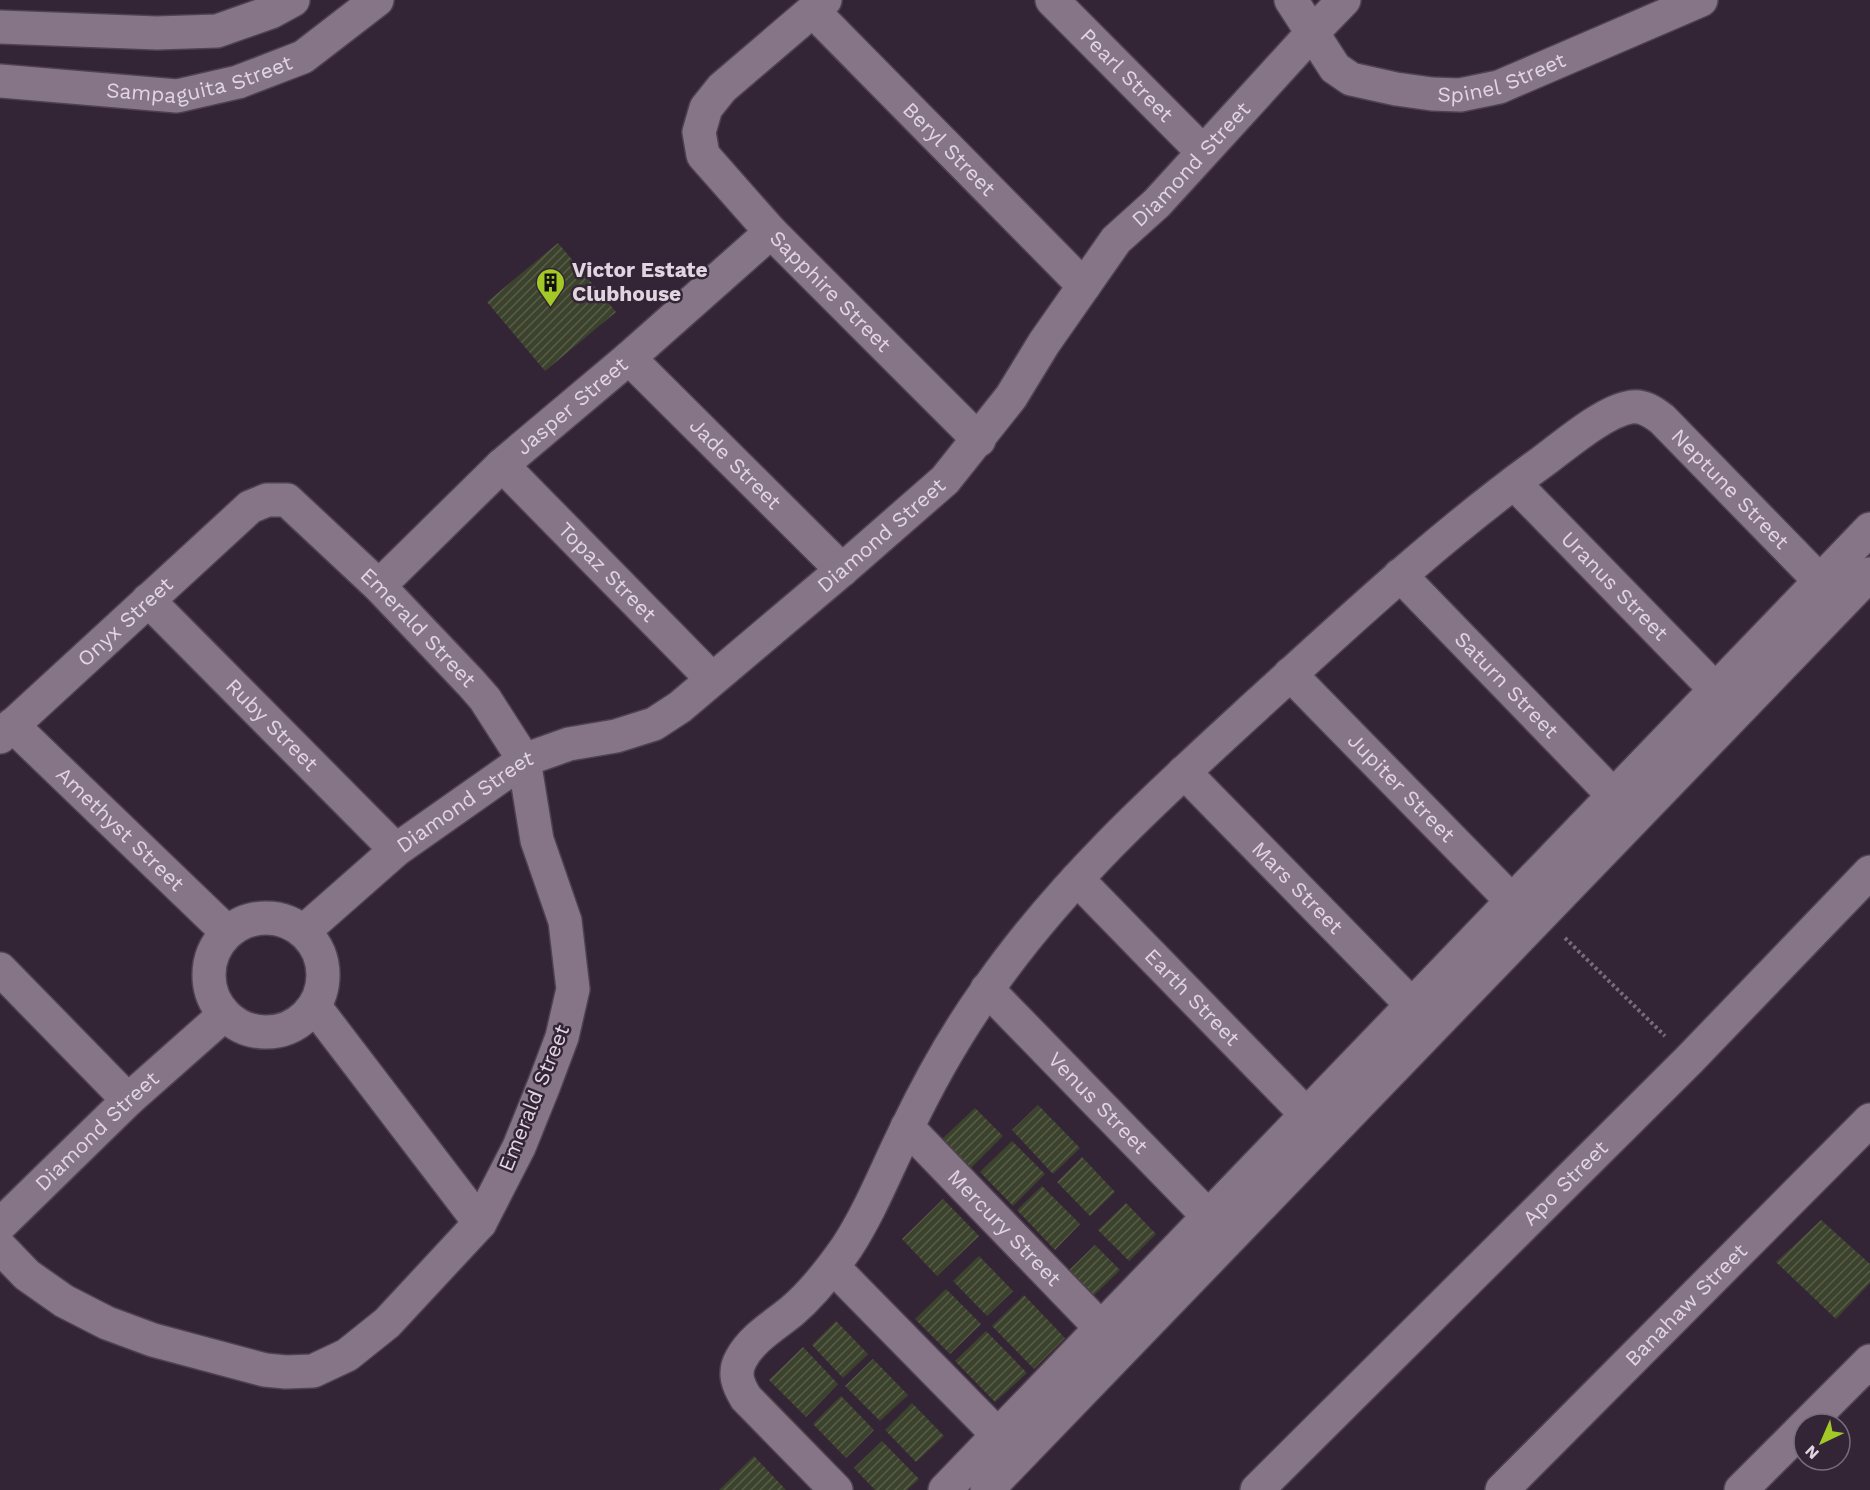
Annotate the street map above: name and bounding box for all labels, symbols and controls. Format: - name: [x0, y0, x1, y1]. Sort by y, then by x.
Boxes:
- street label: Pearl Street: [1075, 23, 1179, 127]
- street label: Spinel Street: [1437, 47, 1569, 107]
- street label: Sampaguita Street: [105, 49, 296, 108]
- street label: Diamond Street: [1126, 96, 1255, 232]
- street label: Beryl Street: [898, 97, 1001, 201]
- street label: Sapphire Street: [765, 225, 896, 357]
- place label: Victor Estate Clubhouse: [572, 257, 708, 306]
- building icon: Victor Estate Clubhouse: [535, 266, 567, 308]
- street label: Jasper Street: [511, 351, 633, 460]
- street label: Jade Street: [685, 413, 787, 514]
- street label: Neptune Street: [1666, 423, 1795, 554]
- street label: Diamond Street: [812, 472, 950, 598]
- street label: Topaz Street: [553, 517, 662, 627]
- street label: Uranus Street: [1556, 526, 1674, 646]
- street label: Emerald Street: [356, 562, 481, 692]
- street label: Onyx Street: [72, 571, 178, 671]
- street label: Saturn Street: [1450, 626, 1564, 743]
- street label: Ruby Street: [221, 673, 324, 776]
- street label: Jupiter Street: [1343, 728, 1461, 847]
- street label: Diamond Street: [391, 745, 537, 858]
- street label: Amethyst Street: [51, 761, 190, 896]
- street label: Mars Street: [1247, 836, 1348, 939]
- street label: Earth Street: [1140, 943, 1245, 1051]
- street label: Emerald Street: [493, 1021, 574, 1175]
- street label: Venus Street: [1043, 1046, 1153, 1159]
- street label: Diamond Street: [30, 1066, 164, 1196]
- street label: Apo Street: [1517, 1135, 1613, 1230]
- street label: Mercury Street: [943, 1164, 1067, 1291]
- street label: Banahaw Street: [1619, 1238, 1752, 1371]
- north arrow: [1792, 1412, 1852, 1472]
- text: N: [1801, 1441, 1823, 1463]

